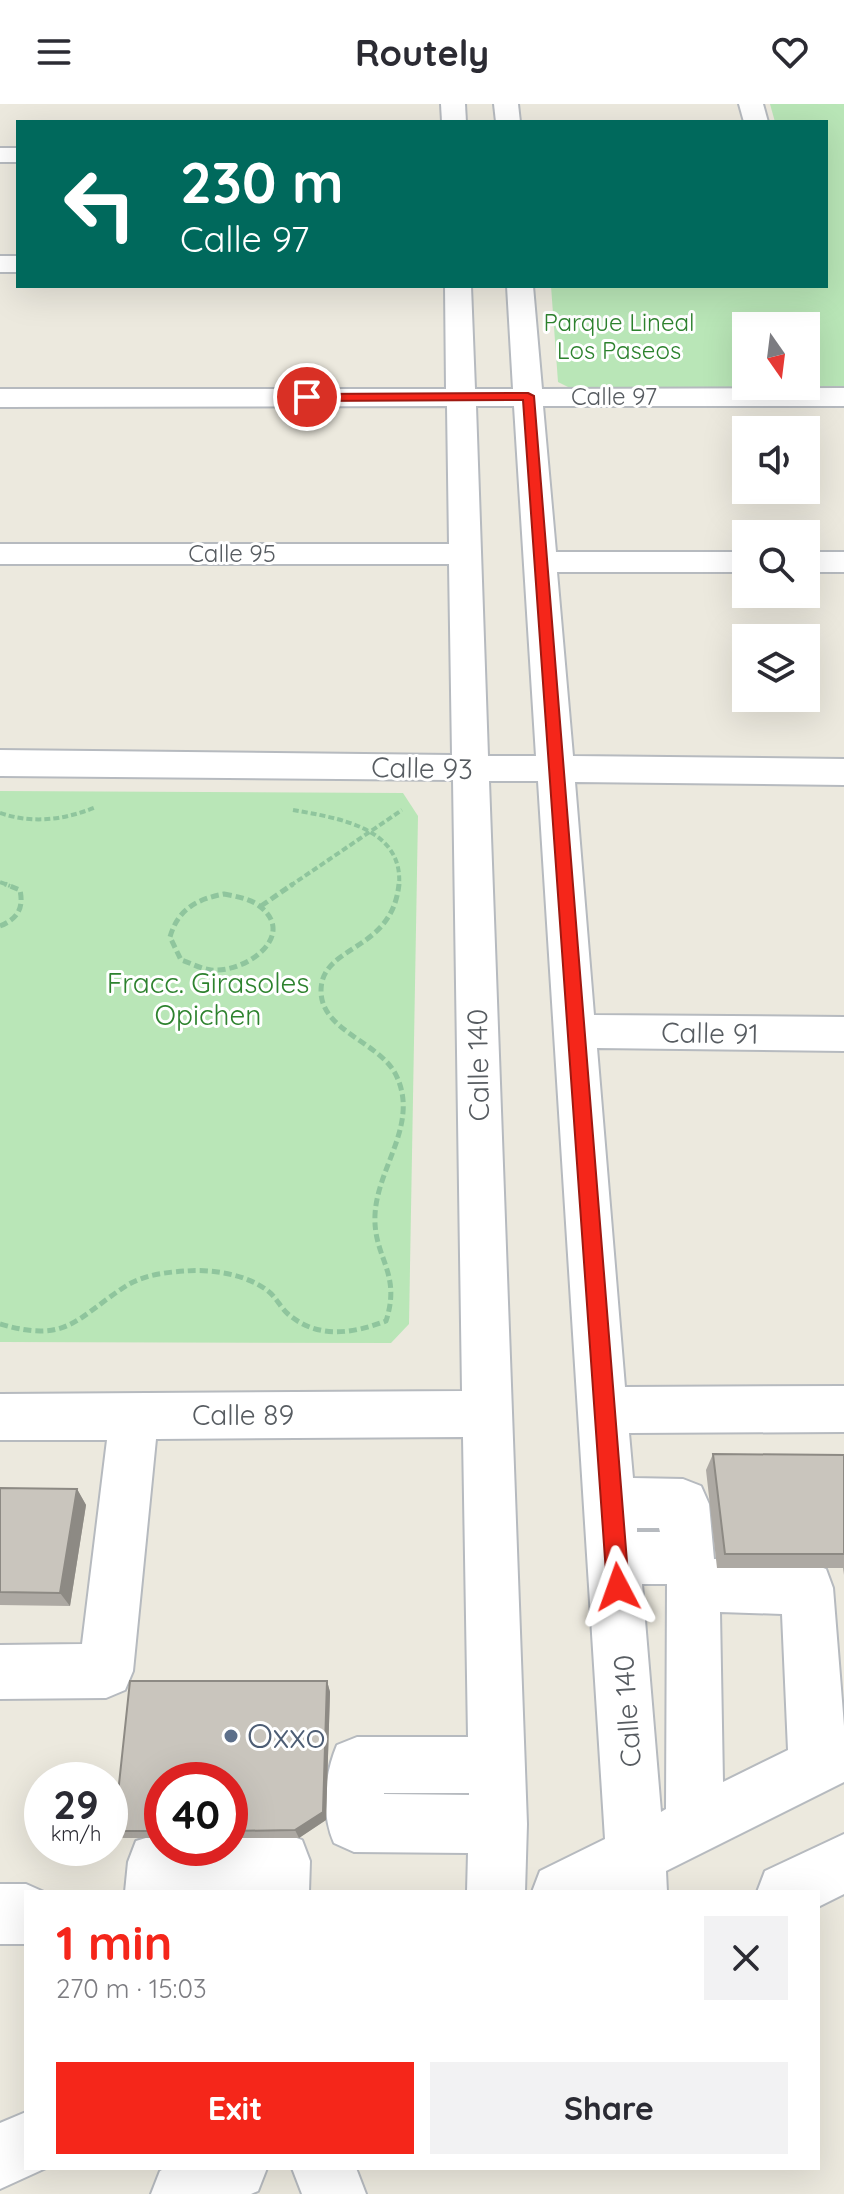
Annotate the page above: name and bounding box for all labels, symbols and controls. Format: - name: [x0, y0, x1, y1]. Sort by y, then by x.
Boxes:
- icon: menu: [32, 30, 76, 74]
- text: Routely: [355, 30, 489, 75]
- icon: heart: [768, 30, 812, 74]
- text: 230 m: [180, 147, 344, 217]
- icon: left: [48, 152, 152, 256]
- text: Calle 97: [180, 216, 309, 261]
- park label: Parque Lineal Los Paseos: [543, 307, 695, 365]
- north arrow: [732, 312, 820, 400]
- map controls: [732, 312, 820, 712]
- pin: [273, 363, 341, 431]
- icon: arrive: [285, 375, 329, 419]
- street label: Calle 97: [571, 381, 657, 411]
- button: sound: [732, 416, 820, 504]
- button: search: [732, 520, 820, 608]
- street label: Calle 95: [188, 538, 276, 568]
- button: layers: [732, 624, 820, 712]
- street label: Calle 93: [371, 749, 473, 786]
- park label: Fracc. Girasoles Opichen: [107, 965, 309, 1032]
- street label: Calle 140: [459, 1008, 496, 1122]
- street label: Calle 91: [661, 1014, 759, 1051]
- street label: Calle 89: [192, 1397, 294, 1432]
- position arrow: [576, 1545, 660, 1629]
- street label: Calle 140: [605, 1654, 648, 1768]
- place label: Oxxo: [247, 1714, 326, 1757]
- marker: Oxxo: [222, 1727, 240, 1745]
- speed limit sign: 40: [144, 1762, 248, 1866]
- text: 29: [53, 1779, 99, 1829]
- text: km/h: [51, 1821, 101, 1846]
- text: 1 min: [56, 1912, 172, 1972]
- button: close: [704, 1916, 788, 2000]
- text: 270 m · 15:03: [56, 1972, 207, 2005]
- button: Exit: [56, 2062, 414, 2154]
- button: Share: [430, 2062, 788, 2154]

